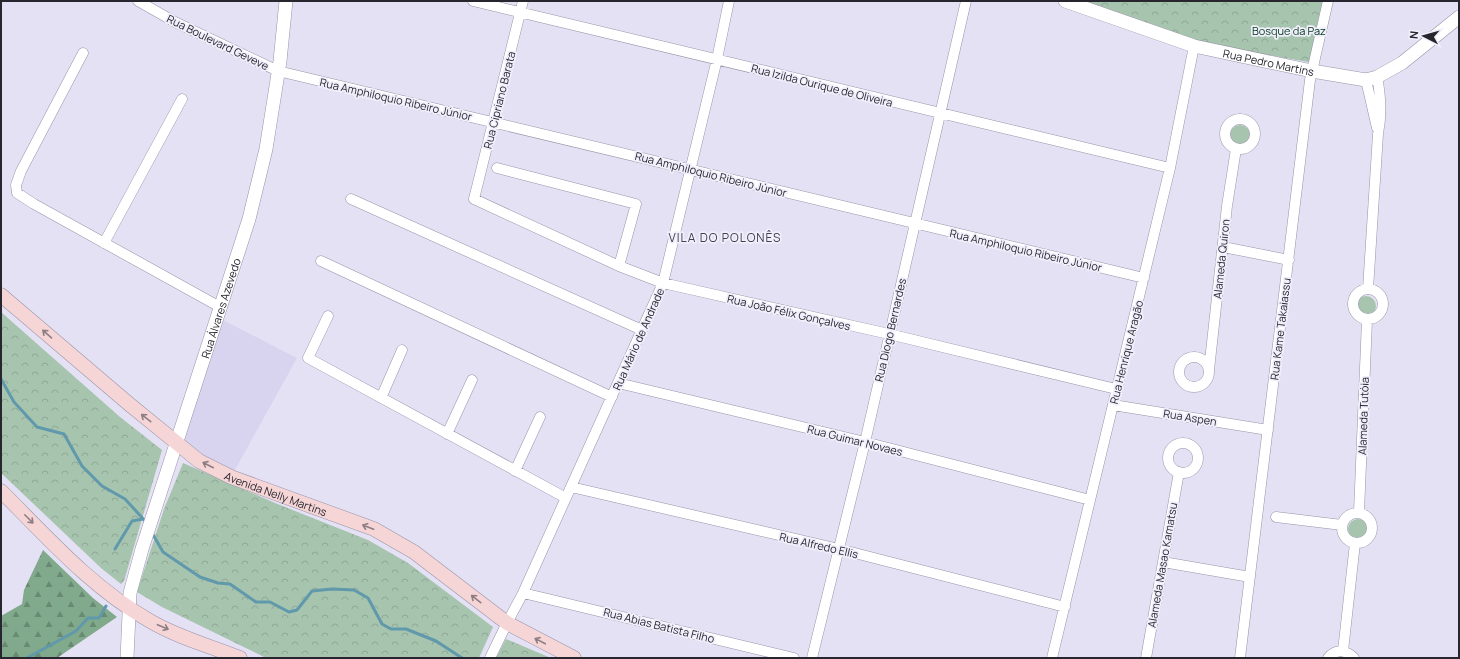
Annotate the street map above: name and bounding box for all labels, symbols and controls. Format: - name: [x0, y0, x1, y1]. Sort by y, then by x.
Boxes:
- street label: Rua Boulevard Geveve: [165, 11, 272, 73]
- north arrow: [1404, 16, 1444, 56]
- park label: Bosque da Paz: [1252, 23, 1326, 38]
- text: N: [1406, 30, 1421, 40]
- street label: Rua Pedro Martins: [1222, 45, 1316, 79]
- street label: Rua Cipriano Barata: [480, 50, 518, 150]
- street label: Rua Izilda Ourique de Oliveira: [750, 60, 894, 110]
- street label: Rua Amphiloquio Ribeiro Júnior: [318, 74, 474, 124]
- street label: Rua Amphiloquio Ribeiro Júnior: [634, 148, 788, 200]
- street label: Alameda Quiron: [1209, 218, 1233, 300]
- street label: Rua Amphiloquio Ribeiro Júnior: [948, 225, 1104, 275]
- district label: VILA DO POLONÊS: [669, 229, 781, 246]
- street label: Rua Álvares Azevedo: [197, 256, 244, 360]
- street label: Rua Diogo Bernardes: [871, 277, 909, 383]
- street label: Rua Kame Takaiassu: [1266, 277, 1294, 381]
- street label: Rua Mário de Andrade: [609, 285, 668, 392]
- street label: Rua João Félix Gonçalves: [726, 291, 852, 334]
- street label: Rua Henrique Aragão: [1106, 298, 1146, 405]
- one-way arrow: [41, 329, 52, 338]
- street label: Alameda Tutóia: [1354, 377, 1372, 455]
- street label: Rua Aspen: [1162, 405, 1218, 429]
- one-way arrow: [140, 414, 151, 422]
- street label: Rua Guimar Novaes: [806, 421, 904, 459]
- one-way arrow: [202, 461, 214, 469]
- street label: Avenida Nelly Martins: [222, 468, 329, 519]
- street label: Alameda Masao Kamatsu: [1144, 501, 1180, 629]
- one-way arrow: [24, 514, 34, 524]
- one-way arrow: [363, 522, 375, 530]
- street label: Rua Alfredo Ellis: [778, 529, 860, 561]
- one-way arrow: [470, 595, 481, 603]
- street label: Rua Abias Batista Filho: [602, 604, 717, 646]
- one-way arrow: [157, 624, 169, 631]
- one-way arrow: [534, 637, 546, 644]

